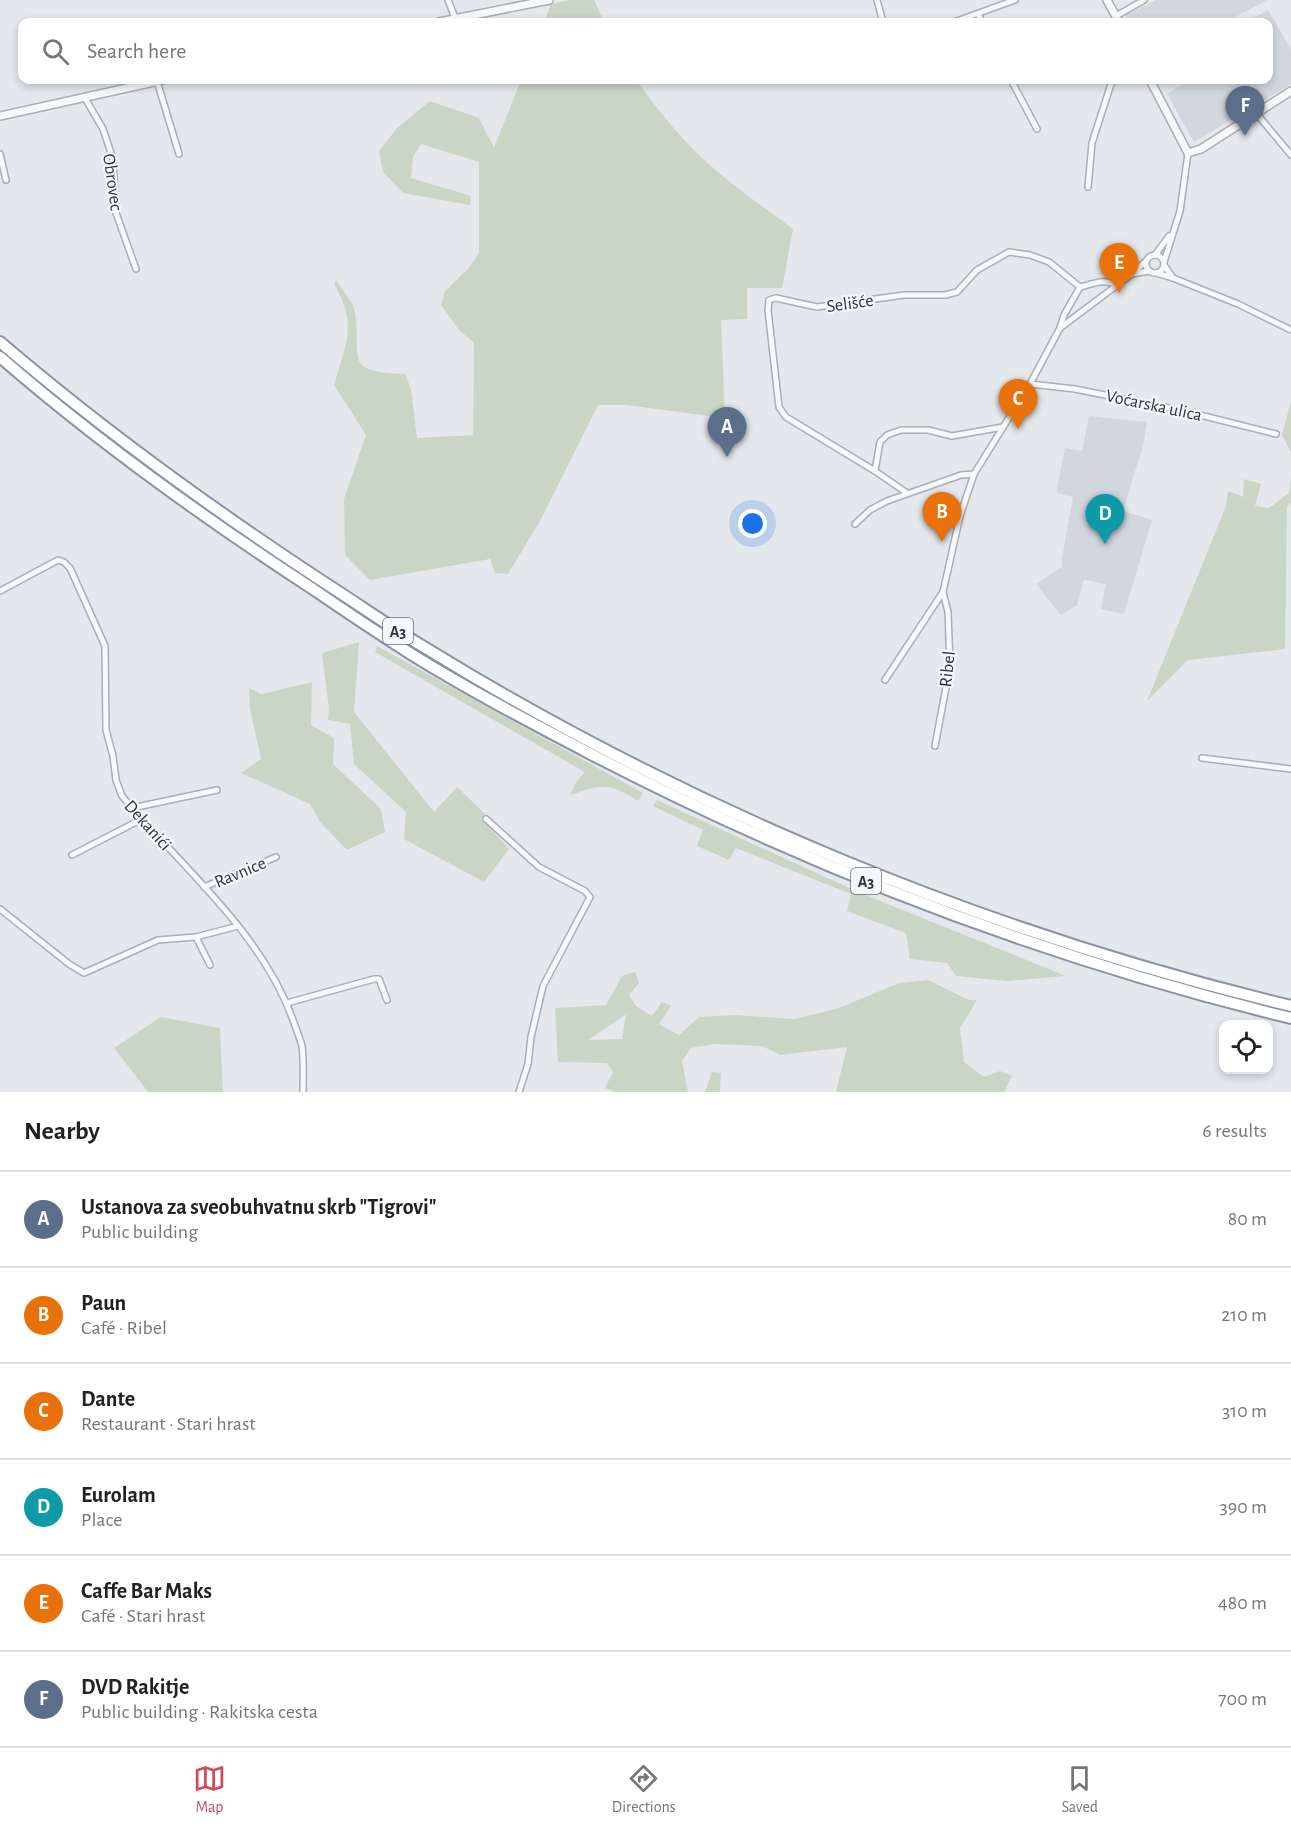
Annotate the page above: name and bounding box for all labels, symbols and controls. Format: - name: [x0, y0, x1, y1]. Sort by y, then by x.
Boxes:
- search box: [18, 18, 1273, 84]
- icon: search: [39, 35, 72, 68]
- text: Search here: [87, 40, 186, 62]
- pin: F: [1226, 86, 1264, 136]
- street label: Obrovec: [99, 152, 125, 212]
- pin: E: [1100, 244, 1138, 293]
- street label: Selišće: [826, 292, 875, 316]
- pin: C: [998, 380, 1038, 429]
- street label: Voćarska ulica: [1104, 387, 1203, 425]
- pin: A: [708, 408, 746, 457]
- pin: B: [922, 492, 962, 542]
- pin: D: [1086, 494, 1124, 544]
- your location: [738, 509, 767, 538]
- road number: A3: [383, 618, 413, 644]
- street label: Ribel: [937, 650, 959, 688]
- street label: Dekanići: [120, 797, 174, 854]
- street label: Ravnice: [212, 854, 269, 892]
- road number: A3: [851, 868, 881, 894]
- map controls: [1219, 1020, 1273, 1074]
- button: locate: [1219, 1020, 1273, 1074]
- text: Nearby: [24, 1118, 100, 1144]
- text: 6 results: [1202, 1121, 1267, 1141]
- text: Ustanova za sveobuhvatnu skrb "Tigrovi": [81, 1196, 437, 1218]
- text: A: [38, 1209, 50, 1229]
- text: 80 m: [1228, 1209, 1267, 1229]
- text: Public building: [81, 1222, 198, 1242]
- text: Paun: [81, 1292, 126, 1314]
- text: B: [38, 1305, 49, 1325]
- text: 210 m: [1221, 1305, 1267, 1325]
- text: Café · Ribel: [81, 1318, 167, 1338]
- text: Dante: [81, 1388, 135, 1410]
- text: C: [38, 1401, 49, 1421]
- text: 310 m: [1222, 1401, 1267, 1421]
- text: Restaurant · Stari hrast: [81, 1414, 256, 1434]
- text: Eurolam: [81, 1484, 156, 1506]
- text: D: [37, 1497, 50, 1517]
- text: 390 m: [1220, 1497, 1267, 1517]
- text: Place: [81, 1510, 122, 1530]
- text: Caffe Bar Maks: [81, 1580, 212, 1602]
- text: E: [38, 1593, 49, 1613]
- text: 480 m: [1218, 1593, 1267, 1613]
- text: Café · Stari hrast: [81, 1606, 205, 1626]
- text: DVD Rakitje: [81, 1676, 190, 1698]
- text: F: [39, 1689, 48, 1709]
- text: 700 m: [1218, 1689, 1267, 1709]
- text: Public building · Rakitska cesta: [81, 1702, 318, 1722]
- tab: Map: [193, 1762, 226, 1817]
- tab: Directions: [612, 1762, 676, 1817]
- tab: Saved: [1061, 1762, 1098, 1817]

